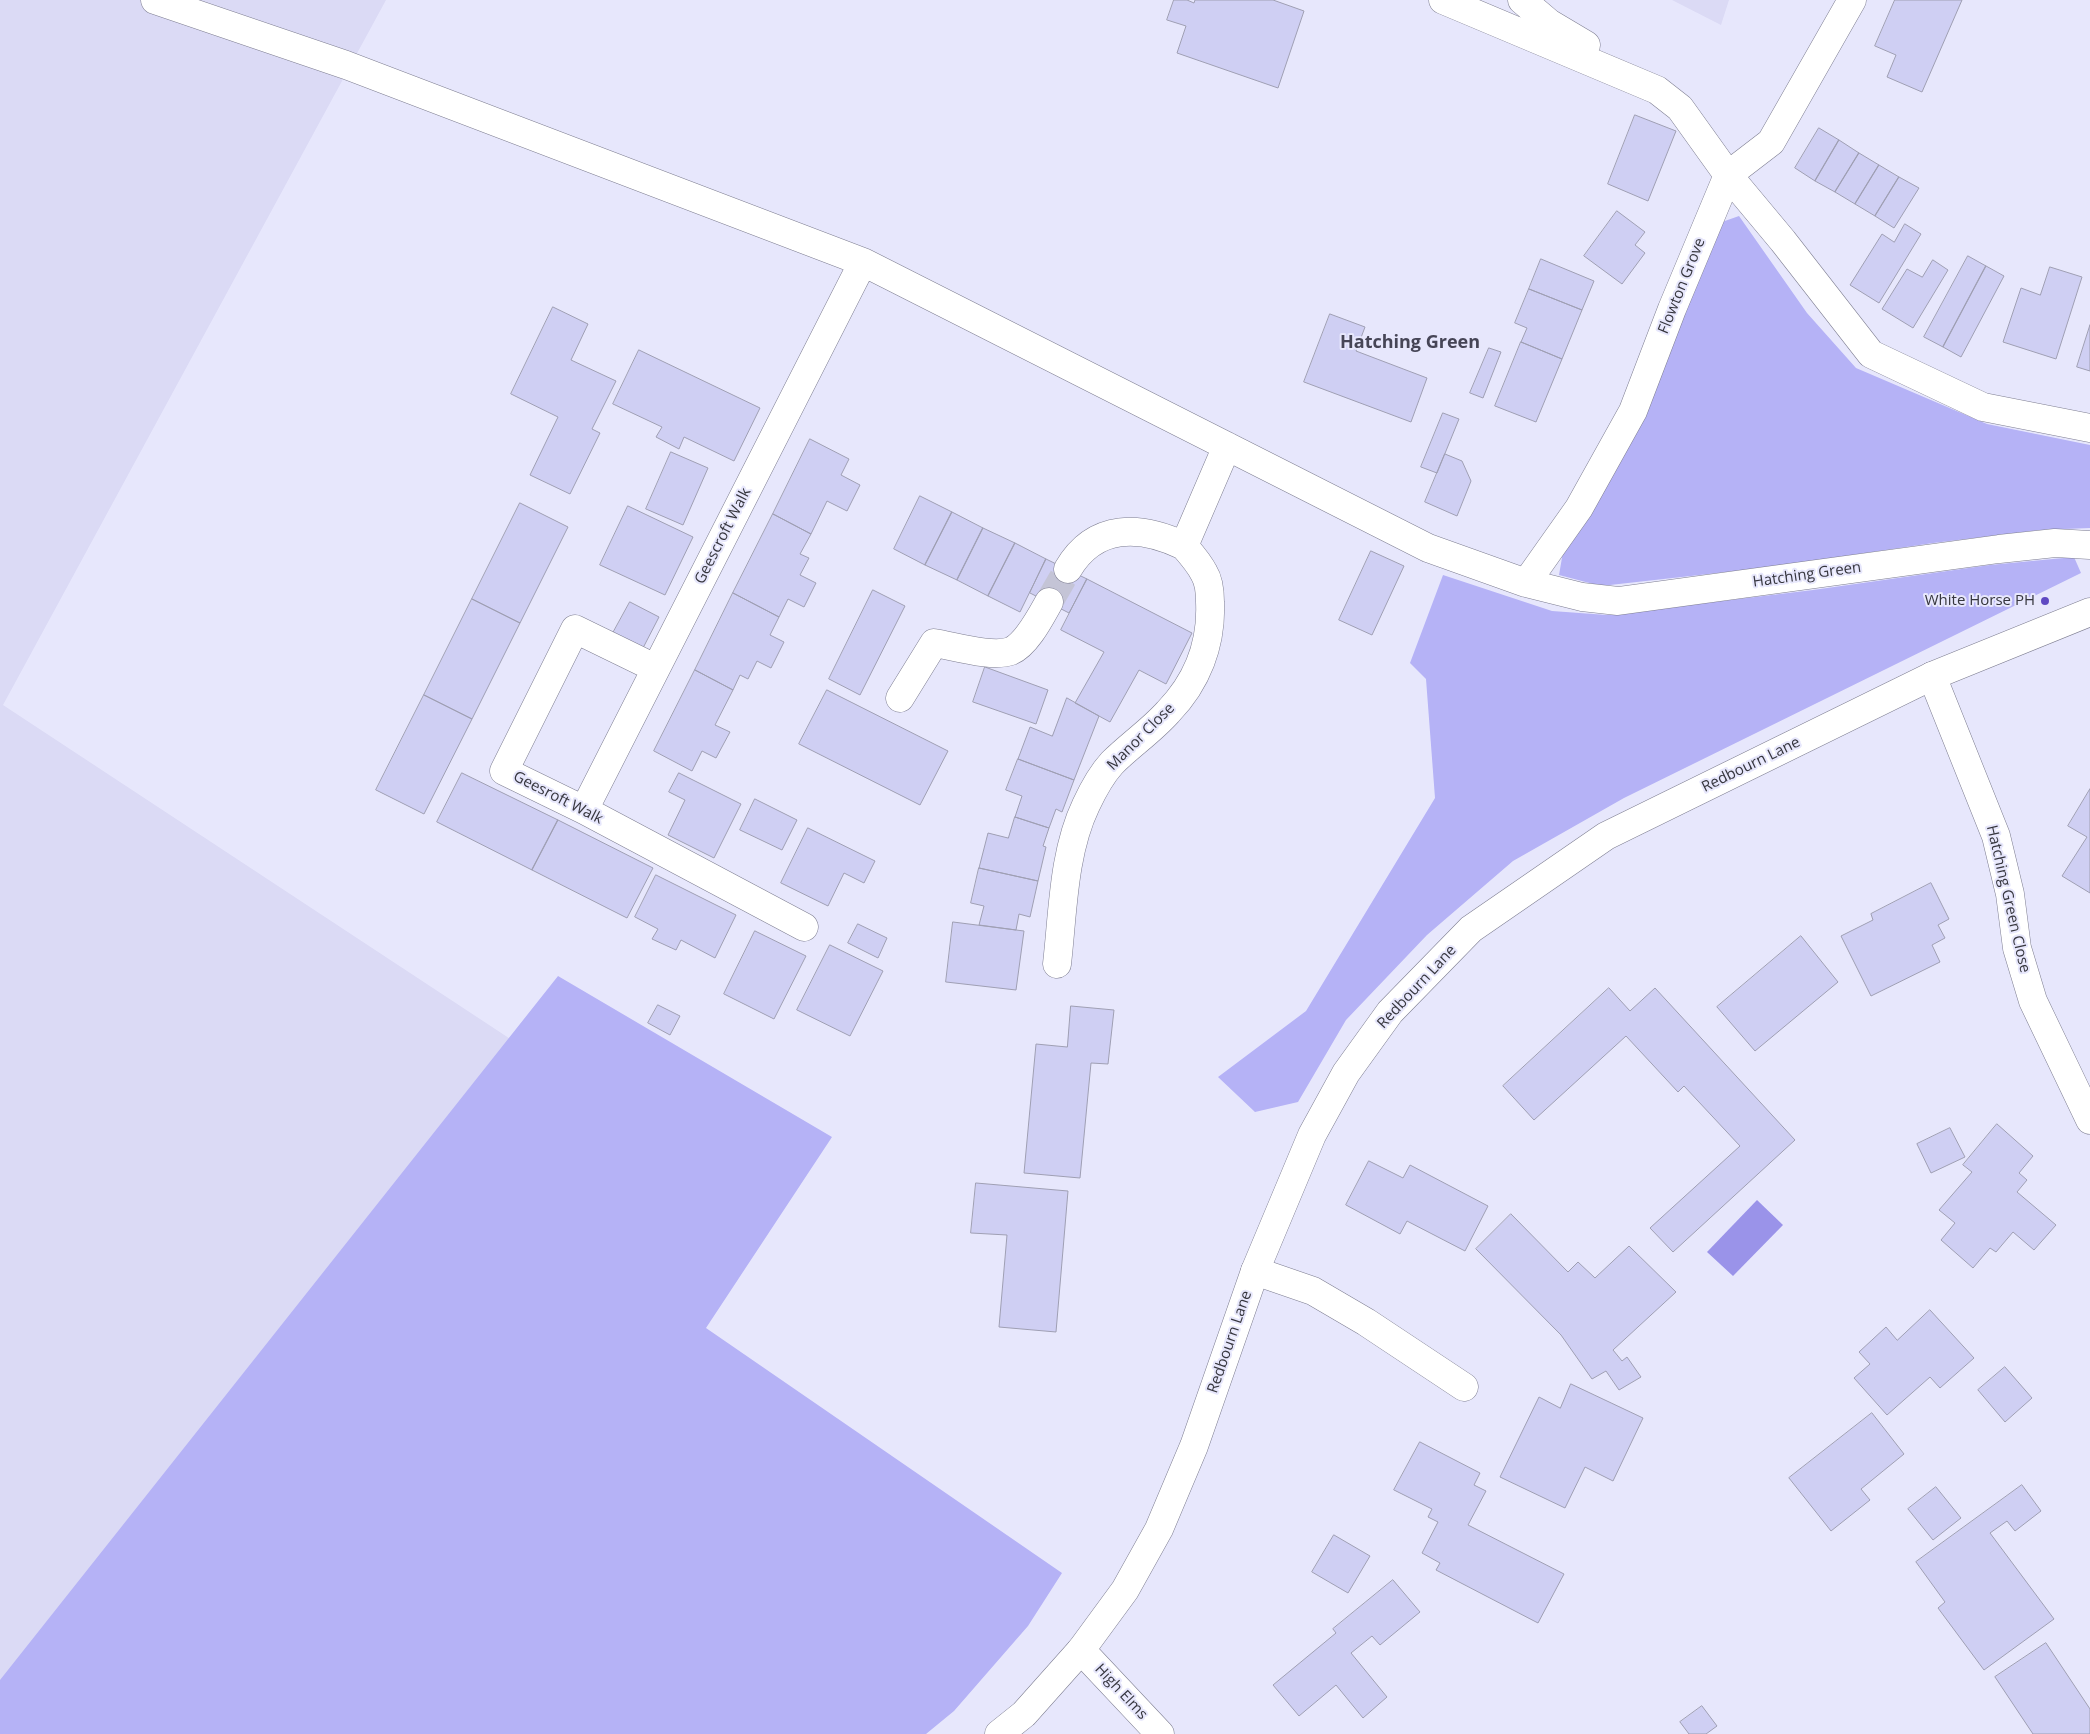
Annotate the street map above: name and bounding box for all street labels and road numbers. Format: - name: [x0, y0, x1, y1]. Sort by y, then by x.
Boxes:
- street label: Flowton Grove: [1655, 236, 1709, 336]
- street label: Geescroft Walk: [691, 485, 755, 587]
- street label: Hatching Green: [1752, 558, 1862, 592]
- street label: Manor Close: [1104, 700, 1178, 774]
- street label: Redbourn Lane: [1699, 733, 1803, 797]
- street label: Geesroft Walk: [510, 768, 606, 828]
- street label: Hatching Green Close: [1982, 823, 2034, 975]
- street label: Redbourn Lane: [1374, 942, 1460, 1032]
- street label: Redbourn Lane: [1204, 1288, 1256, 1396]
- street label: High Elms: [1091, 1661, 1151, 1723]

